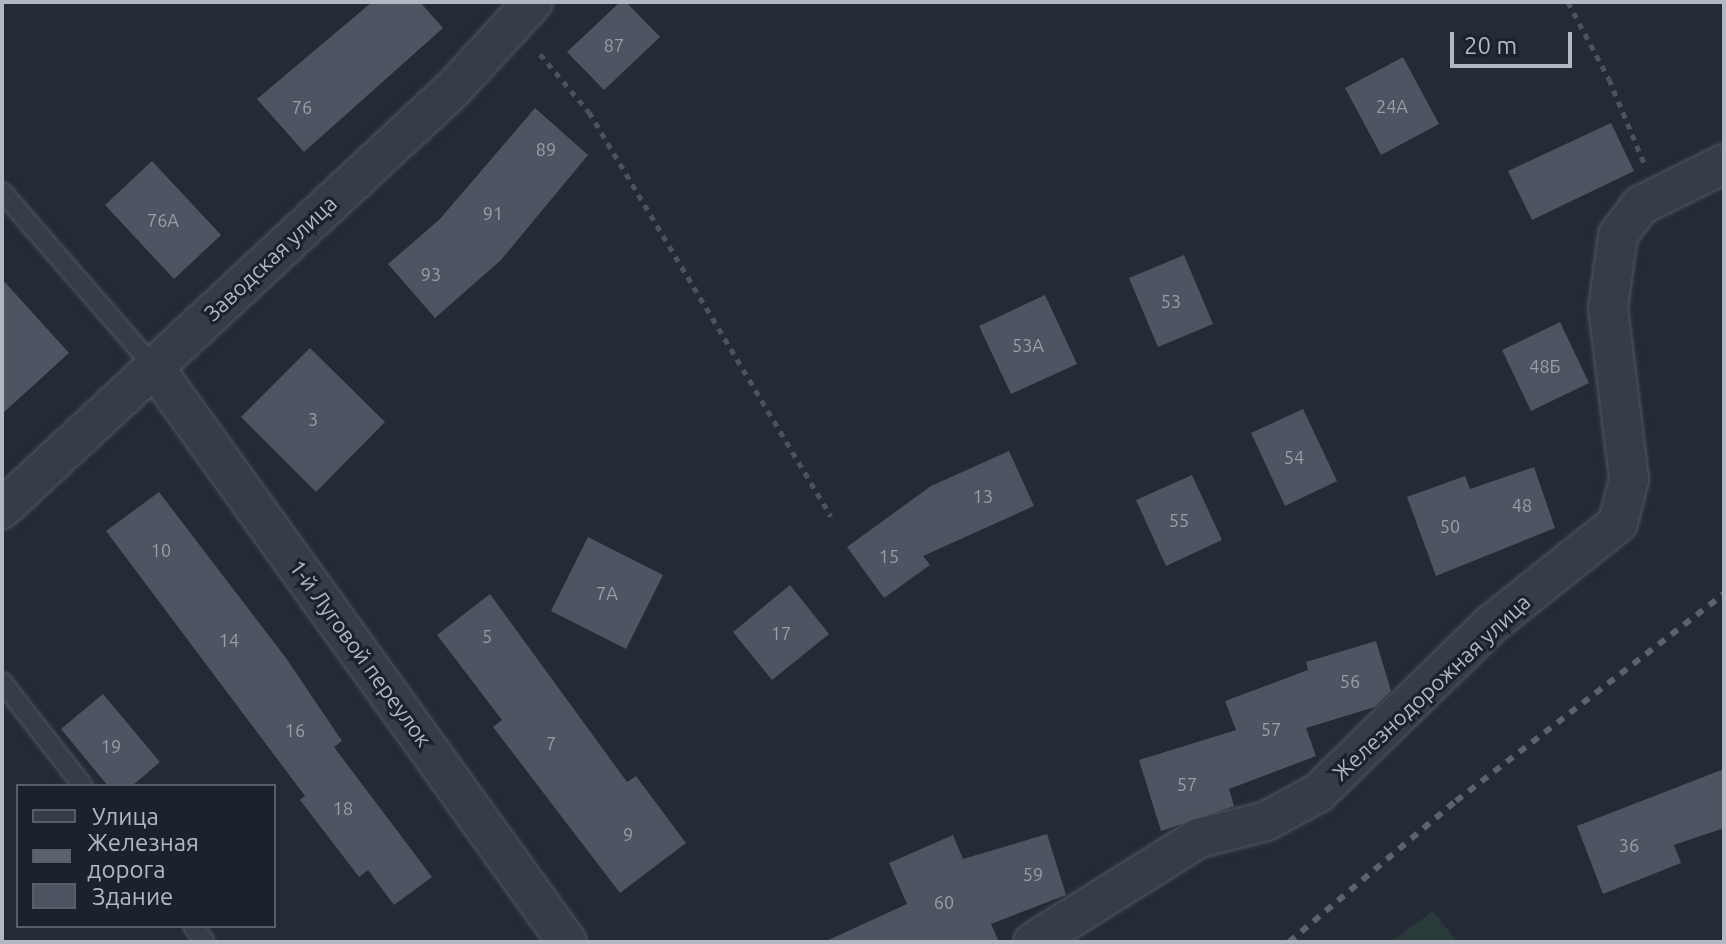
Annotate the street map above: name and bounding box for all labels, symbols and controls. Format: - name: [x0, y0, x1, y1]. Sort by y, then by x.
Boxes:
- scale bar: [1454, 16, 1576, 66]
- text: 20 m: [1464, 32, 1517, 59]
- house number: 87: [604, 34, 624, 56]
- house number: 24А: [1376, 95, 1408, 117]
- house number: 76: [292, 96, 312, 118]
- house number: 89: [536, 138, 556, 160]
- street label: Заводская улица: [198, 190, 342, 326]
- house number: 91: [483, 202, 503, 224]
- house number: 76А: [147, 209, 179, 231]
- house number: 93: [421, 263, 441, 285]
- house number: 53: [1161, 290, 1181, 312]
- house number: 53А: [1012, 334, 1044, 356]
- house number: 48Б: [1529, 355, 1561, 377]
- house number: 3: [308, 408, 318, 430]
- house number: 54: [1284, 446, 1304, 468]
- house number: 13: [973, 485, 993, 507]
- house number: 48: [1512, 494, 1532, 516]
- house number: 55: [1169, 509, 1189, 531]
- house number: 50: [1440, 515, 1460, 537]
- house number: 10: [151, 539, 171, 561]
- house number: 15: [879, 545, 899, 567]
- street label: 1-й Луговой переулок: [284, 554, 438, 752]
- house number: 7А: [596, 582, 618, 604]
- street label: Железнодорожная улица: [1327, 588, 1535, 786]
- house number: 17: [771, 622, 791, 644]
- house number: 5: [482, 625, 492, 647]
- house number: 14: [219, 629, 239, 651]
- house number: 56: [1340, 670, 1360, 692]
- house number: 57: [1261, 718, 1281, 740]
- house number: 16: [285, 719, 305, 741]
- house number: 7: [546, 732, 556, 754]
- house number: 19: [101, 735, 121, 757]
- house number: 57: [1177, 773, 1197, 795]
- legend: [16, 784, 276, 928]
- house number: 18: [333, 797, 353, 819]
- text: Улица: [92, 803, 159, 830]
- house number: 9: [623, 823, 633, 845]
- text: Железная дорога: [87, 829, 199, 883]
- house number: 36: [1619, 834, 1639, 856]
- house number: 59: [1023, 863, 1043, 885]
- text: Здание: [92, 883, 173, 910]
- house number: 60: [934, 891, 954, 913]

